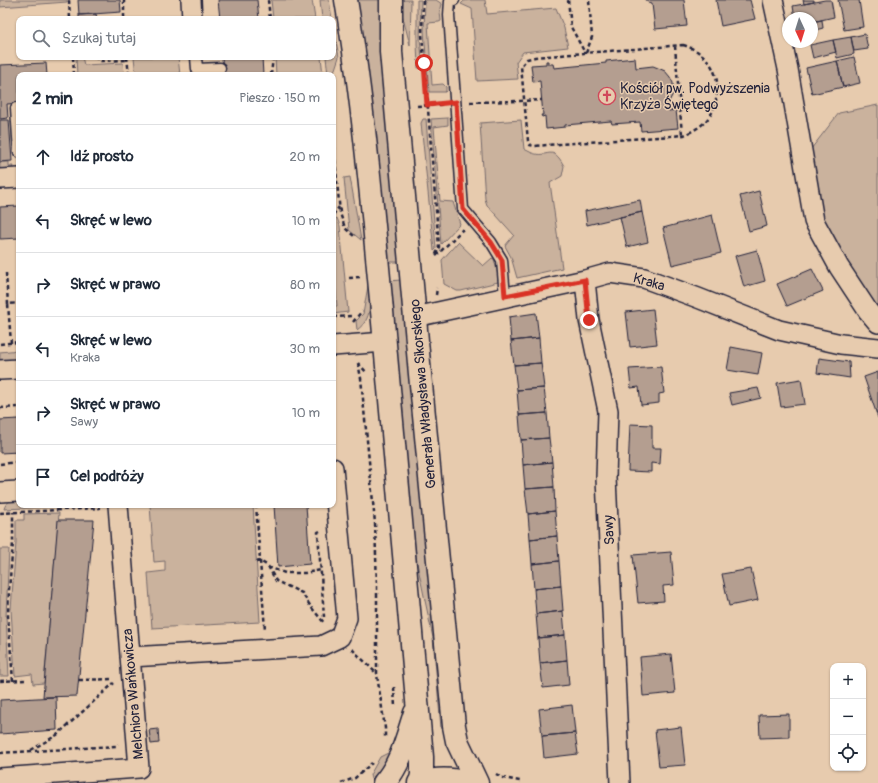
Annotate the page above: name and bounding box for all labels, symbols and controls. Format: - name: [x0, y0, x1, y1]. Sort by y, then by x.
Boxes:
- north arrow: [782, 12, 818, 48]
- search box: [16, 16, 336, 60]
- icon: search: [30, 27, 52, 49]
- text: Szukaj tutaj: [62, 29, 136, 48]
- route start: [415, 54, 433, 72]
- place label: Kościół pw. Podwyższenia Krzyża Świętego: [620, 80, 770, 113]
- church icon: Kościół pw. Podwyższenia Krzyża Świętego: [597, 86, 617, 106]
- text: 2 min: [32, 88, 73, 109]
- text: Pieszo · 150 m: [239, 90, 320, 106]
- icon: ahead: [32, 146, 54, 168]
- text: Idź prosto: [70, 147, 134, 166]
- text: 20 m: [289, 149, 320, 165]
- icon: left: [32, 210, 54, 232]
- text: Skręć w lewo: [70, 211, 152, 230]
- text: 10 m: [292, 213, 320, 229]
- street label: Kraka: [631, 269, 667, 295]
- icon: right: [32, 274, 54, 296]
- text: Skręć w prawo: [70, 275, 160, 294]
- text: 80 m: [290, 277, 320, 293]
- street label: Generała Władysława Sikorskiego: [406, 298, 440, 490]
- route end: [580, 311, 598, 329]
- text: Skręć w lewo: [70, 331, 152, 350]
- icon: left: [32, 338, 54, 360]
- text: 30 m: [290, 341, 320, 357]
- text: Kraka: [70, 350, 100, 366]
- text: Skręć w prawo: [70, 395, 160, 414]
- icon: right: [32, 402, 54, 424]
- text: 10 m: [292, 405, 320, 421]
- text: Sawy: [70, 414, 98, 430]
- icon: arrive: [32, 466, 54, 488]
- text: Cel podróży: [70, 467, 144, 486]
- street label: Sawy: [600, 515, 618, 545]
- street label: Melchiora Wańkowicza: [119, 628, 147, 760]
- map controls: [830, 663, 866, 771]
- button: +: [830, 663, 866, 699]
- button: −: [830, 699, 866, 735]
- button: locate: [830, 735, 866, 771]

